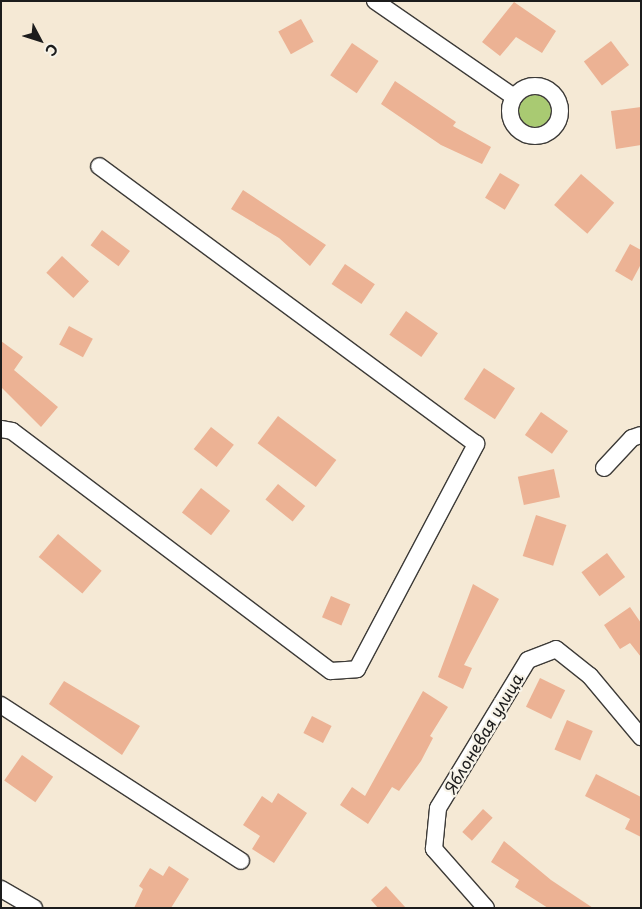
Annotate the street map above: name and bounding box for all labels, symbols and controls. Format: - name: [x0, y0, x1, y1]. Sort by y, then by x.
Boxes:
- north arrow: [15, 15, 65, 65]
- text: С: [40, 39, 63, 61]
- street label: Яблоневая улица: [439, 669, 527, 797]

